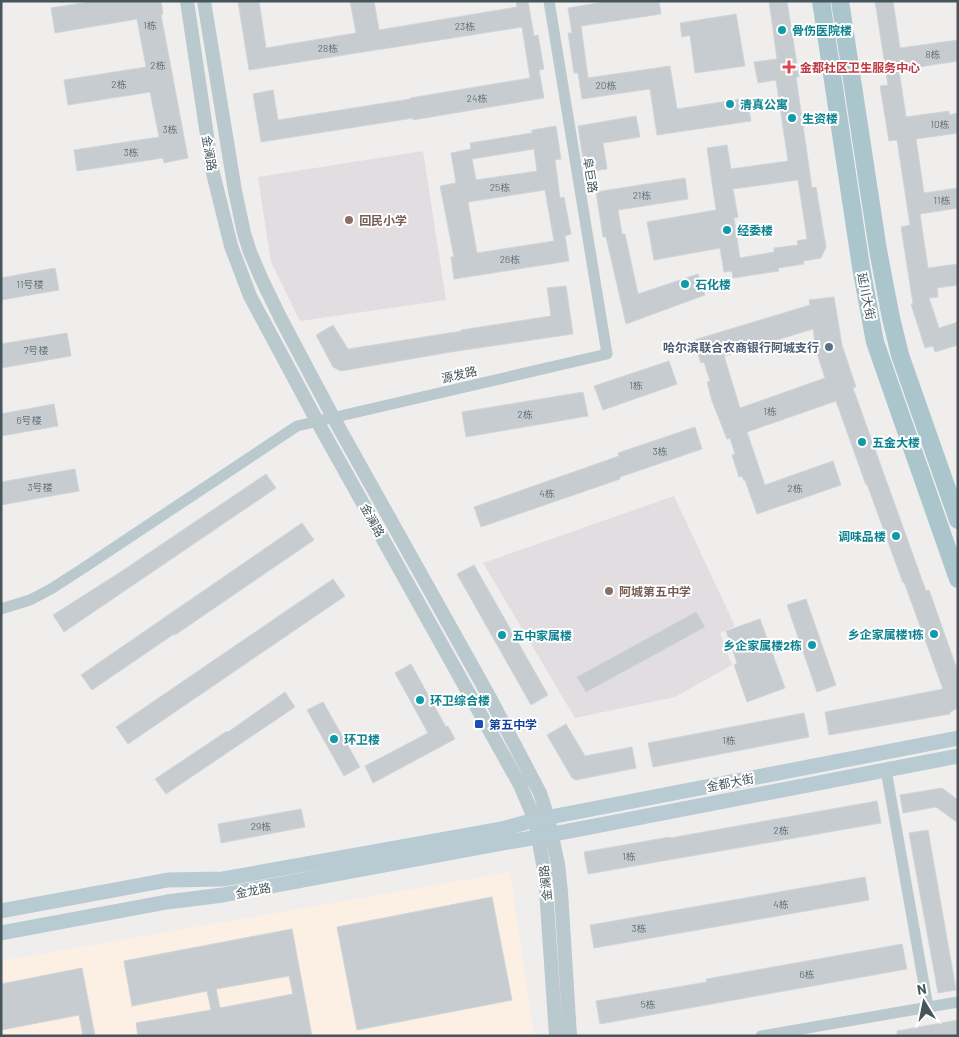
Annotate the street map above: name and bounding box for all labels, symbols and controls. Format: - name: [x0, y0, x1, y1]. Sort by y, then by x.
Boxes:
- house number: 1栋: [143, 19, 157, 31]
- house number: 23栋: [455, 20, 475, 32]
- place label: 骨伤医院楼: [792, 23, 852, 37]
- marker: 骨伤医院楼: [776, 24, 788, 36]
- house number: 28栋: [318, 42, 338, 54]
- house number: 8栋: [925, 48, 941, 60]
- house number: 2栋: [150, 59, 166, 71]
- marker: 金都社区卫生服务中心: [782, 60, 796, 74]
- place label: 金都社区卫生服务中心: [800, 60, 920, 74]
- house number: 2栋: [111, 78, 127, 90]
- house number: 20栋: [595, 79, 617, 91]
- house number: 24栋: [467, 92, 487, 104]
- place label: 清真公寓: [740, 97, 788, 111]
- marker: 清真公寓: [724, 98, 736, 110]
- place label: 生资楼: [802, 111, 838, 125]
- marker: 生资楼: [786, 112, 798, 124]
- house number: 10栋: [930, 118, 950, 130]
- house number: 3栋: [162, 123, 178, 135]
- street label: 金澜路: [200, 134, 220, 172]
- house number: 3栋: [123, 146, 139, 158]
- street label: 阜巨路: [581, 156, 601, 194]
- house number: 25栋: [490, 181, 510, 193]
- house number: 21栋: [633, 189, 651, 201]
- house number: 11栋: [933, 194, 951, 206]
- place label: 回民小学: [359, 213, 407, 227]
- marker: 回民小学: [343, 214, 355, 226]
- place label: 经委楼: [737, 223, 773, 237]
- marker: 经委楼: [721, 224, 733, 236]
- house number: 26栋: [500, 253, 520, 265]
- street label: 延川大街: [856, 271, 878, 321]
- place label: 石化楼: [695, 277, 731, 291]
- house number: 11号楼: [16, 278, 44, 290]
- marker: 石化楼: [679, 278, 691, 290]
- place label: 哈尔滨联合农商银行阿城支行: [663, 340, 819, 354]
- marker: 哈尔滨联合农商银行阿城支行: [823, 341, 835, 353]
- house number: 7号楼: [24, 344, 48, 356]
- street label: 源发路: [440, 363, 478, 385]
- house number: 1栋: [629, 379, 643, 391]
- house number: 1栋: [763, 405, 777, 417]
- house number: 2栋: [517, 408, 533, 420]
- house number: 6号楼: [16, 414, 42, 426]
- place label: 五金大楼: [872, 435, 920, 449]
- marker: 五金大楼: [856, 436, 868, 448]
- house number: 3栋: [652, 445, 668, 457]
- house number: 3号楼: [27, 481, 53, 493]
- house number: 2栋: [787, 482, 803, 494]
- house number: 4栋: [539, 487, 555, 499]
- street label: 金澜路: [358, 501, 388, 539]
- place label: 调味品楼: [838, 529, 886, 543]
- marker: 调味品楼: [890, 530, 902, 542]
- place label: 阿城第五中学: [619, 584, 691, 598]
- marker: 阿城第五中学: [603, 585, 615, 597]
- place label: 乡企家属楼1栋: [848, 627, 924, 641]
- place label: 五中家属楼: [512, 628, 572, 642]
- marker: 乡企家属楼1栋: [928, 628, 940, 640]
- marker: 五中家属楼: [496, 629, 508, 641]
- place label: 乡企家属楼2栋: [723, 638, 802, 652]
- marker: 乡企家属楼2栋: [806, 639, 818, 651]
- place label: 环卫综合楼: [430, 693, 490, 707]
- marker: 环卫综合楼: [414, 694, 426, 706]
- place label: 第五中学: [489, 717, 537, 731]
- marker: 第五中学: [473, 718, 485, 730]
- place label: 环卫楼: [344, 732, 380, 746]
- marker: 环卫楼: [328, 733, 340, 745]
- house number: 1栋: [722, 734, 736, 746]
- street label: 金都大街: [705, 771, 755, 793]
- house number: 29栋: [251, 820, 271, 832]
- house number: 2栋: [773, 824, 789, 836]
- house number: 1栋: [622, 850, 636, 862]
- street label: 金澜路: [536, 864, 554, 902]
- street label: 金龙路: [234, 880, 272, 900]
- house number: 4栋: [773, 898, 789, 910]
- house number: 3栋: [631, 922, 647, 934]
- house number: 6栋: [799, 968, 815, 980]
- north arrow: [899, 977, 949, 1027]
- text: N: [916, 980, 928, 998]
- house number: 5栋: [640, 998, 656, 1010]

